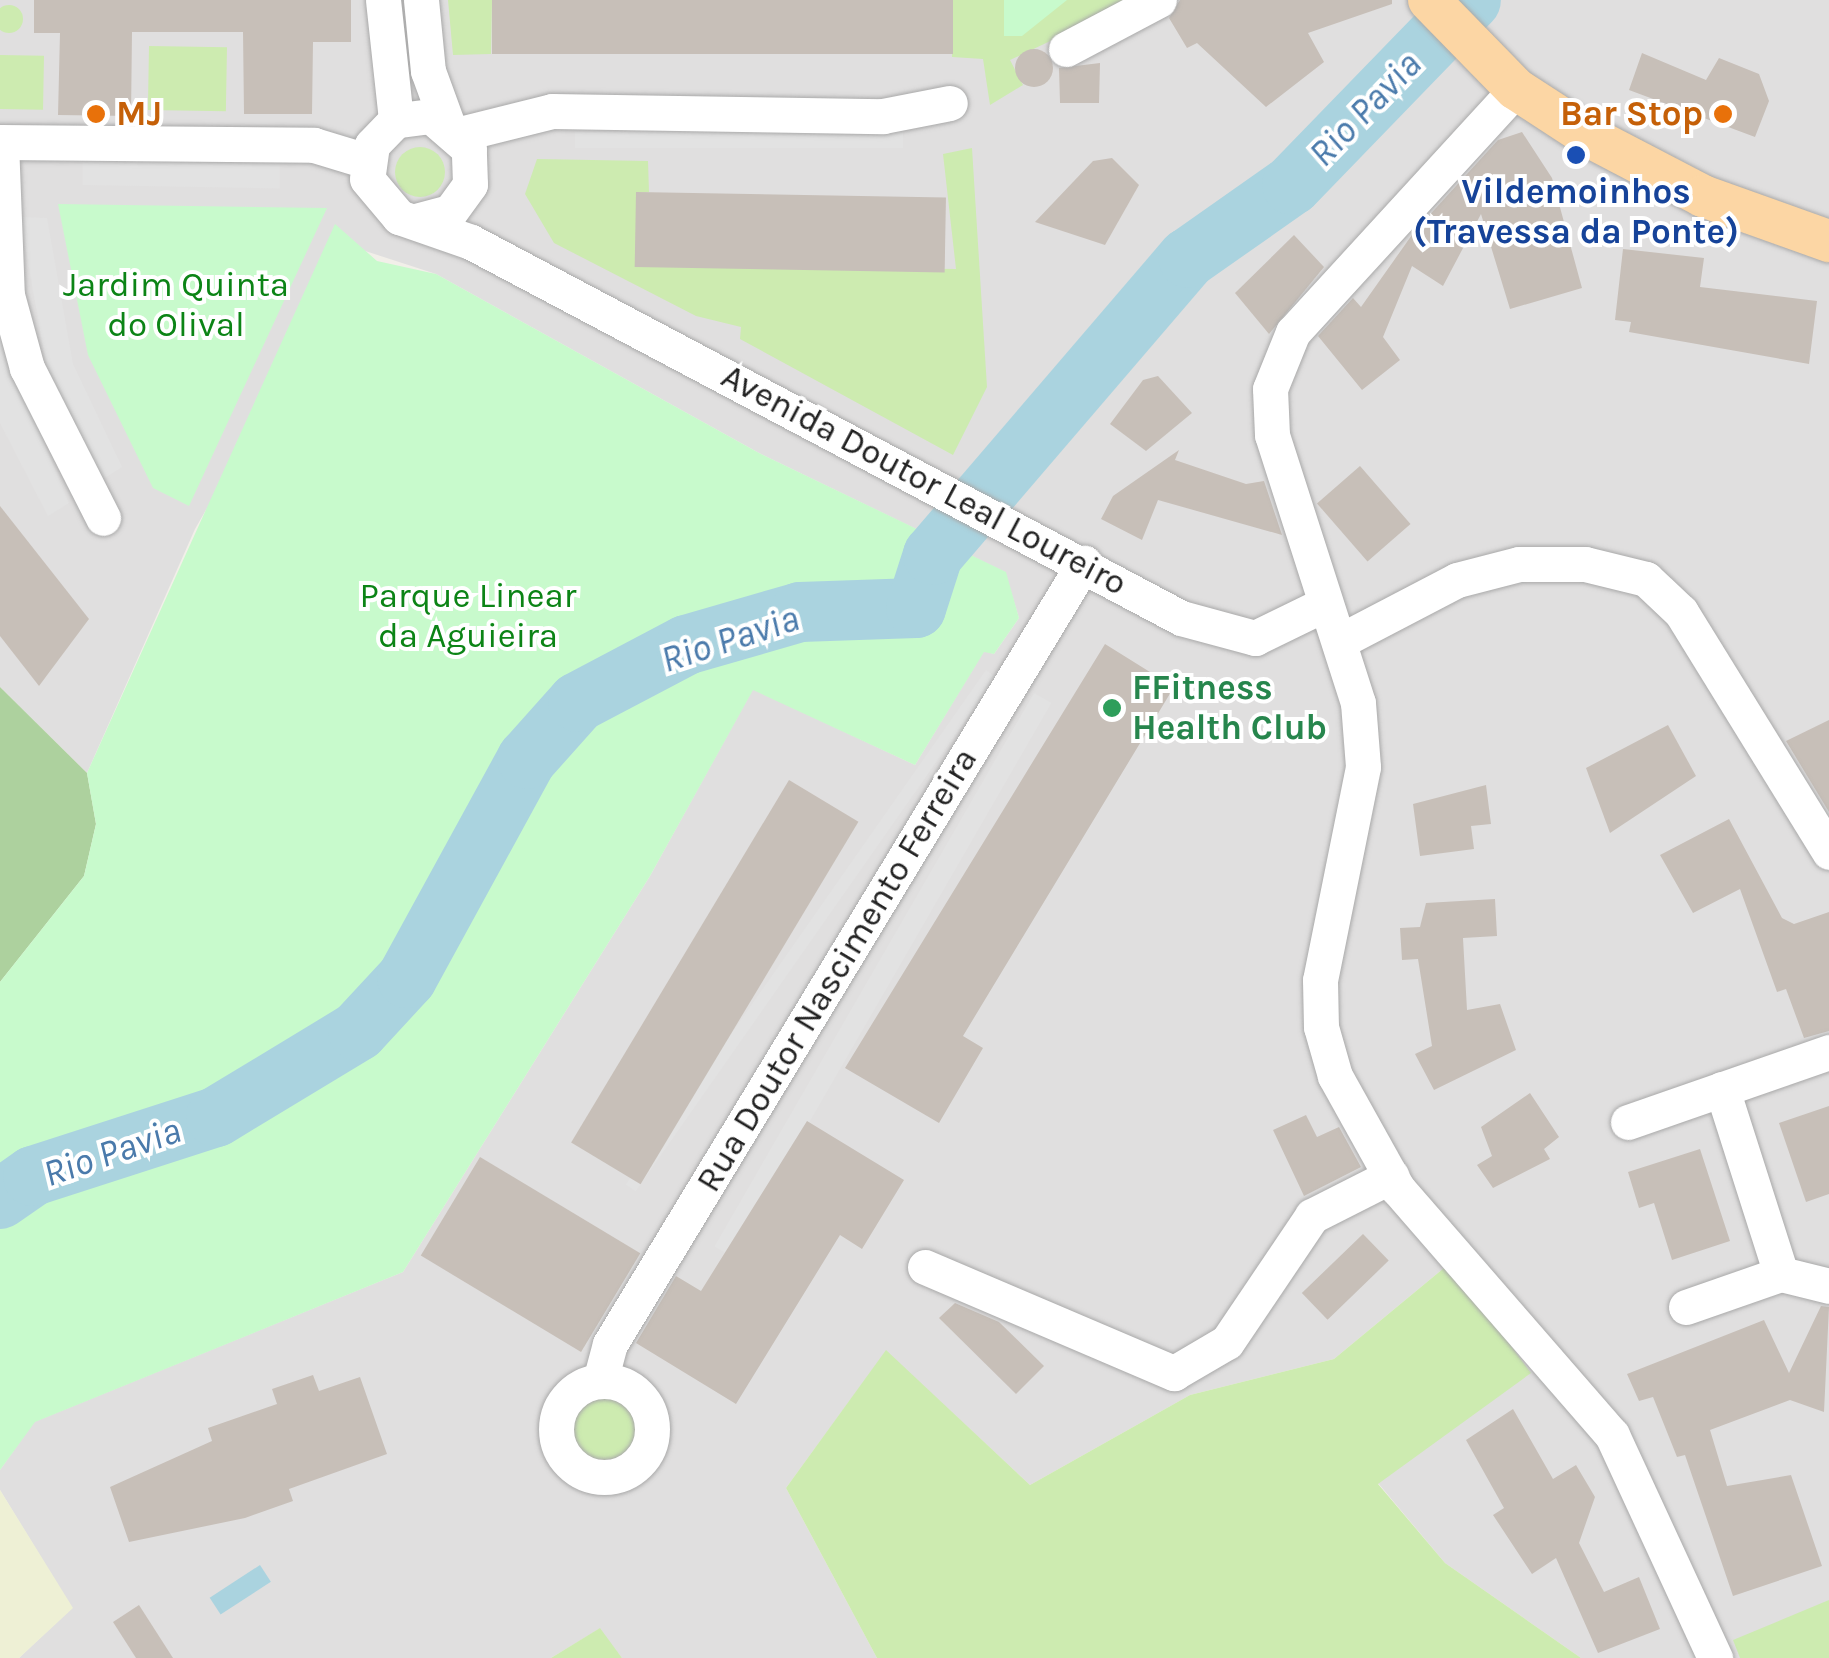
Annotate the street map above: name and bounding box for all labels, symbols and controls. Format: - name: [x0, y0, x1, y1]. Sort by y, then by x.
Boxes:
- water label: Rio Pavia: [1299, 42, 1431, 176]
- place label: MJ: [116, 93, 162, 135]
- place label: Bar Stop: [1560, 93, 1703, 135]
- marker: MJ: [85, 103, 107, 125]
- marker: Bar Stop: [1712, 103, 1734, 125]
- marker: Vildemoinhos (Travessa da Ponte): [1565, 144, 1587, 166]
- place label: Vildemoinhos (Travessa da Ponte): [1413, 171, 1739, 253]
- park label: Jardim Quinta do Olival: [63, 264, 289, 346]
- street label: Avenida Doutor Leal Loureiro: [714, 355, 1134, 605]
- park label: Parque Linear da Aguieira: [359, 575, 577, 657]
- water label: Rio Pavia: [655, 595, 805, 683]
- place label: FFitness Health Club: [1132, 667, 1327, 749]
- marker: FFitness Health Club: [1101, 697, 1123, 719]
- street label: Rua Doutor Nascimento Ferreira: [688, 740, 986, 1200]
- water label: Rio Pavia: [37, 1107, 187, 1197]

